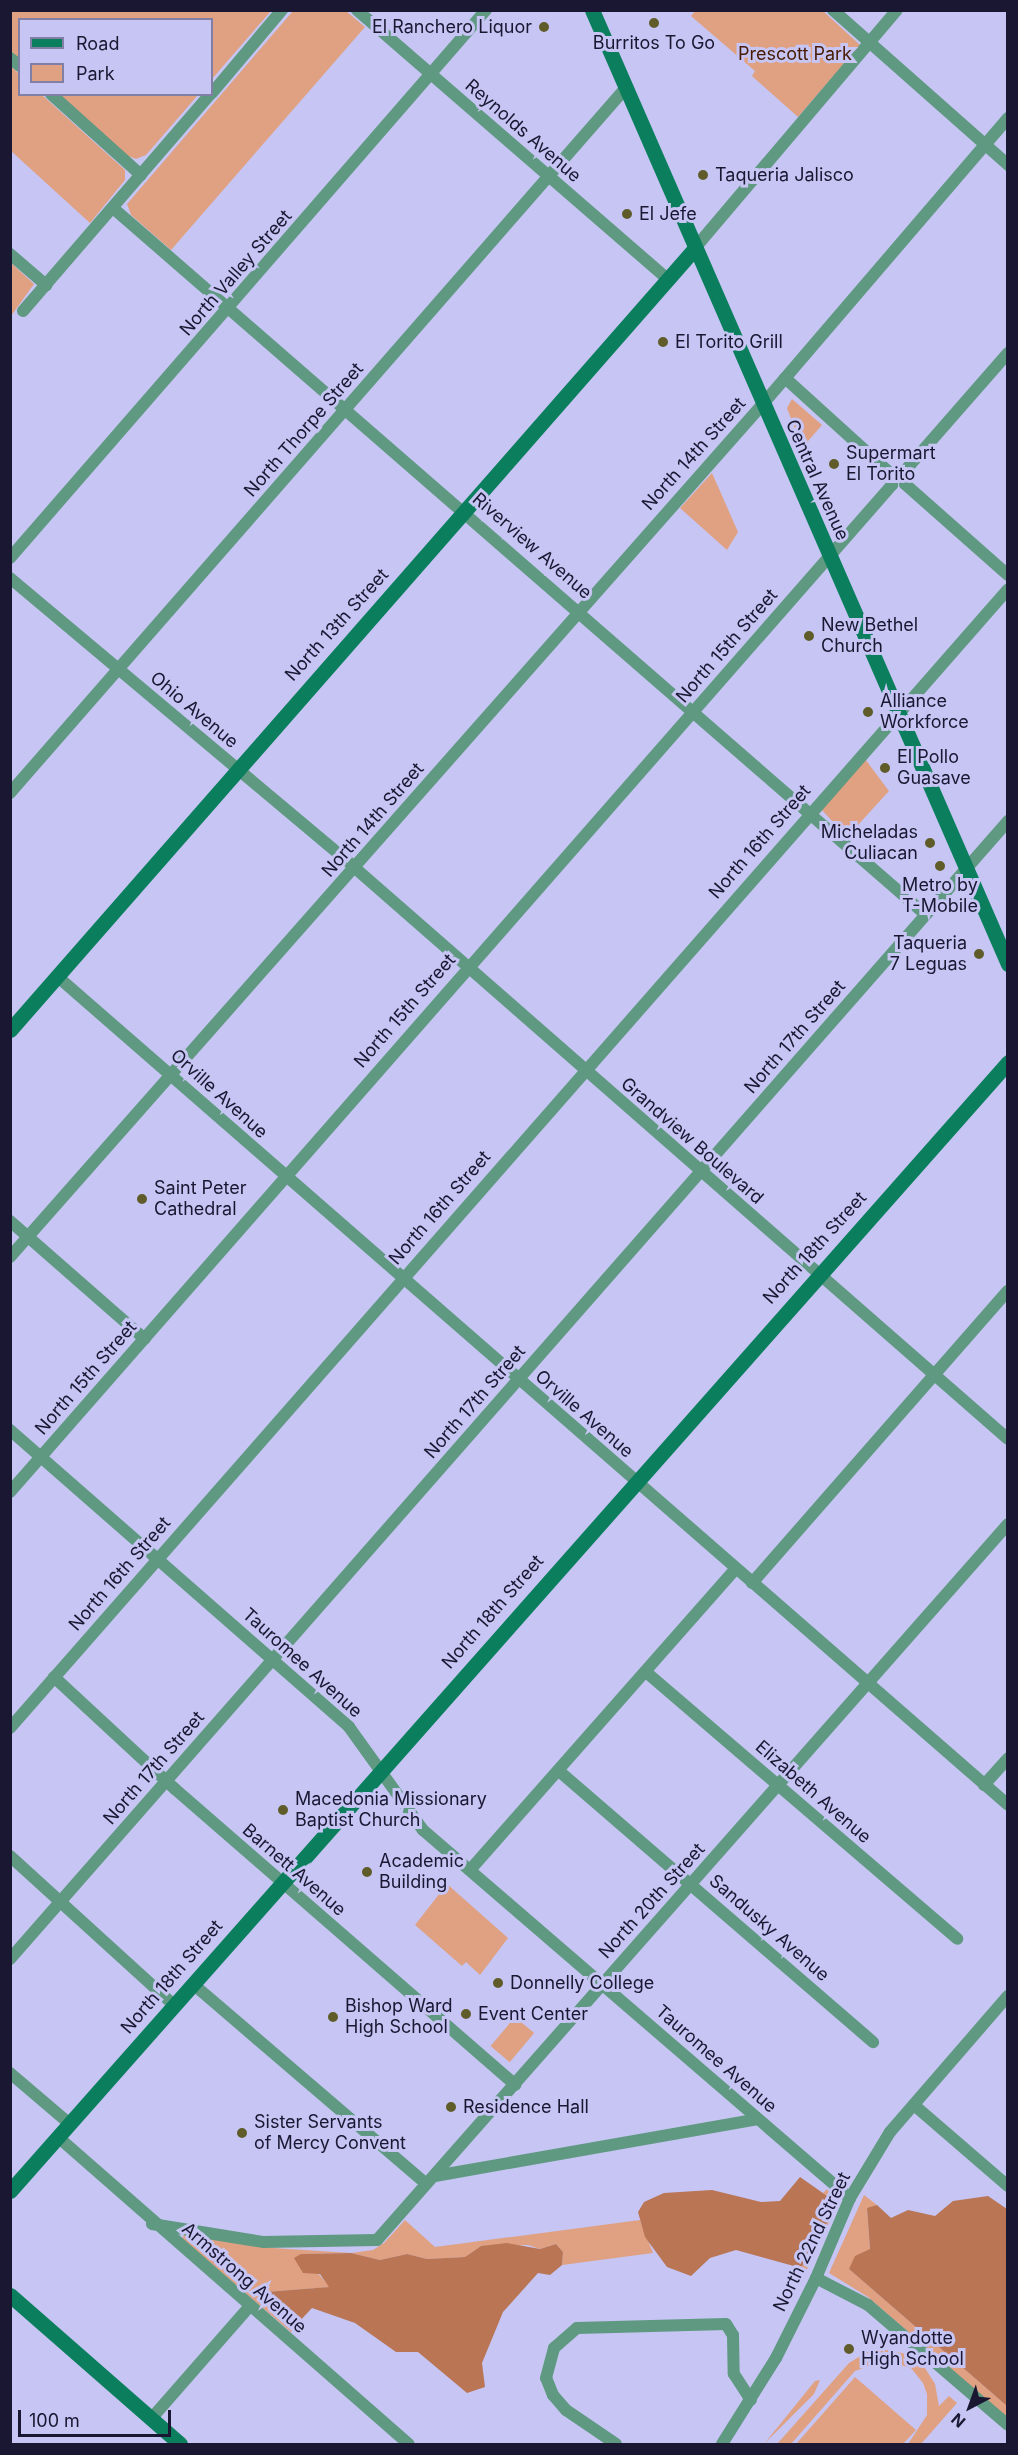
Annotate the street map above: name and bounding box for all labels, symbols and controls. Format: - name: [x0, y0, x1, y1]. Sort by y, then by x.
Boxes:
- place label: El Ranchero Liquor: [372, 16, 532, 38]
- marker: Burritos To Go: [647, 16, 661, 30]
- legend: [18, 18, 213, 96]
- marker: El Ranchero Liquor: [537, 20, 551, 34]
- place label: Burritos To Go: [593, 32, 715, 54]
- text: Road: [76, 33, 119, 54]
- park label: Prescott Park: [738, 43, 852, 65]
- text: Park: [76, 63, 115, 84]
- street label: Reynolds Avenue: [461, 75, 585, 187]
- place label: Taqueria Jalisco: [715, 164, 854, 186]
- marker: Taqueria Jalisco: [696, 168, 710, 182]
- place label: El Jefe: [639, 203, 697, 225]
- street label: North Valley Street: [176, 206, 296, 340]
- marker: El Jefe: [620, 207, 634, 221]
- place label: El Torito Grill: [675, 331, 783, 353]
- marker: El Torito Grill: [656, 335, 670, 349]
- street label: North Thorpe Street: [240, 359, 368, 501]
- street label: North 14th Street: [638, 393, 750, 515]
- street label: Central Avenue: [781, 416, 853, 544]
- place label: Supermart El Torito: [846, 443, 936, 486]
- marker: Supermart El Torito: [827, 457, 841, 471]
- street label: Riverview Avenue: [468, 488, 596, 604]
- street label: North 13th Street: [281, 564, 393, 686]
- street label: North 15th Street: [672, 585, 782, 707]
- place label: New Bethel Church: [821, 615, 918, 658]
- marker: New Bethel Church: [802, 629, 816, 643]
- street label: Ohio Avenue: [146, 667, 242, 753]
- place label: Alliance Workforce: [880, 691, 969, 734]
- marker: Alliance Workforce: [861, 705, 875, 719]
- place label: El Pollo Guasave: [897, 747, 971, 789]
- street label: North 14th Street: [318, 758, 428, 882]
- marker: El Pollo Guasave: [878, 761, 892, 775]
- street label: North 16th Street: [705, 781, 815, 903]
- place label: Micheladas Culiacan: [821, 822, 918, 864]
- marker: Micheladas Culiacan: [923, 836, 937, 850]
- marker: Metro by T-Mobile: [933, 859, 947, 873]
- place label: Metro by T-Mobile: [902, 875, 978, 918]
- place label: Taqueria 7 Leguas: [890, 933, 967, 976]
- marker: Taqueria 7 Leguas: [972, 947, 986, 961]
- street label: North 15th Street: [350, 950, 460, 1072]
- street label: North 17th Street: [740, 976, 850, 1098]
- street label: Orville Avenue: [166, 1045, 272, 1143]
- street label: Grandview Boulevard: [616, 1073, 768, 1209]
- street label: North 16th Street: [385, 1147, 495, 1269]
- place label: Saint Peter Cathedral: [154, 1178, 246, 1220]
- street label: North 18th Street: [759, 1187, 871, 1309]
- marker: Saint Peter Cathedral: [135, 1192, 149, 1206]
- street label: North 15th Street: [31, 1317, 141, 1439]
- street label: North 17th Street: [420, 1341, 530, 1463]
- street label: Orville Avenue: [531, 1366, 637, 1462]
- street label: North 16th Street: [65, 1513, 175, 1635]
- street label: North 18th Street: [438, 1551, 548, 1673]
- street label: Tauromee Avenue: [238, 1604, 366, 1722]
- street label: North 17th Street: [99, 1707, 209, 1829]
- street label: Elizabeth Avenue: [751, 1736, 875, 1848]
- place label: Macedonia Missionary Baptist Church: [295, 1789, 487, 1832]
- marker: Macedonia Missionary Baptist Church: [276, 1803, 290, 1817]
- street label: Barnett Avenue: [238, 1819, 350, 1921]
- street label: North 20th Street: [594, 1839, 710, 1963]
- place label: Academic Building: [379, 1851, 464, 1894]
- marker: Academic Building: [360, 1865, 374, 1879]
- street label: Sandusky Avenue: [705, 1870, 833, 1986]
- street label: North 18th Street: [117, 1916, 227, 2038]
- place label: Donnelly College: [510, 1972, 654, 1994]
- marker: Donnelly College: [491, 1976, 505, 1990]
- place label: Bishop Ward High School: [345, 1996, 453, 2038]
- street label: Tauromee Avenue: [651, 2001, 781, 2117]
- place label: Event Center: [478, 2003, 588, 2025]
- marker: Event Center: [459, 2007, 473, 2021]
- marker: Bishop Ward High School: [326, 2010, 340, 2024]
- place label: Residence Hall: [463, 2096, 589, 2118]
- marker: Residence Hall: [444, 2100, 458, 2114]
- place label: Sister Servants of Mercy Convent: [254, 2112, 406, 2154]
- marker: Sister Servants of Mercy Convent: [235, 2126, 249, 2140]
- street label: North 22nd Street: [769, 2169, 855, 2315]
- street label: Armstrong Avenue: [177, 2218, 311, 2338]
- place label: Wyandotte High School: [861, 2328, 964, 2370]
- marker: Wyandotte High School: [842, 2342, 856, 2356]
- north arrow: [940, 2377, 1000, 2437]
- scale bar: [21, 2398, 174, 2436]
- text: N: [947, 2409, 969, 2432]
- text: 100 m: [29, 2410, 80, 2431]

